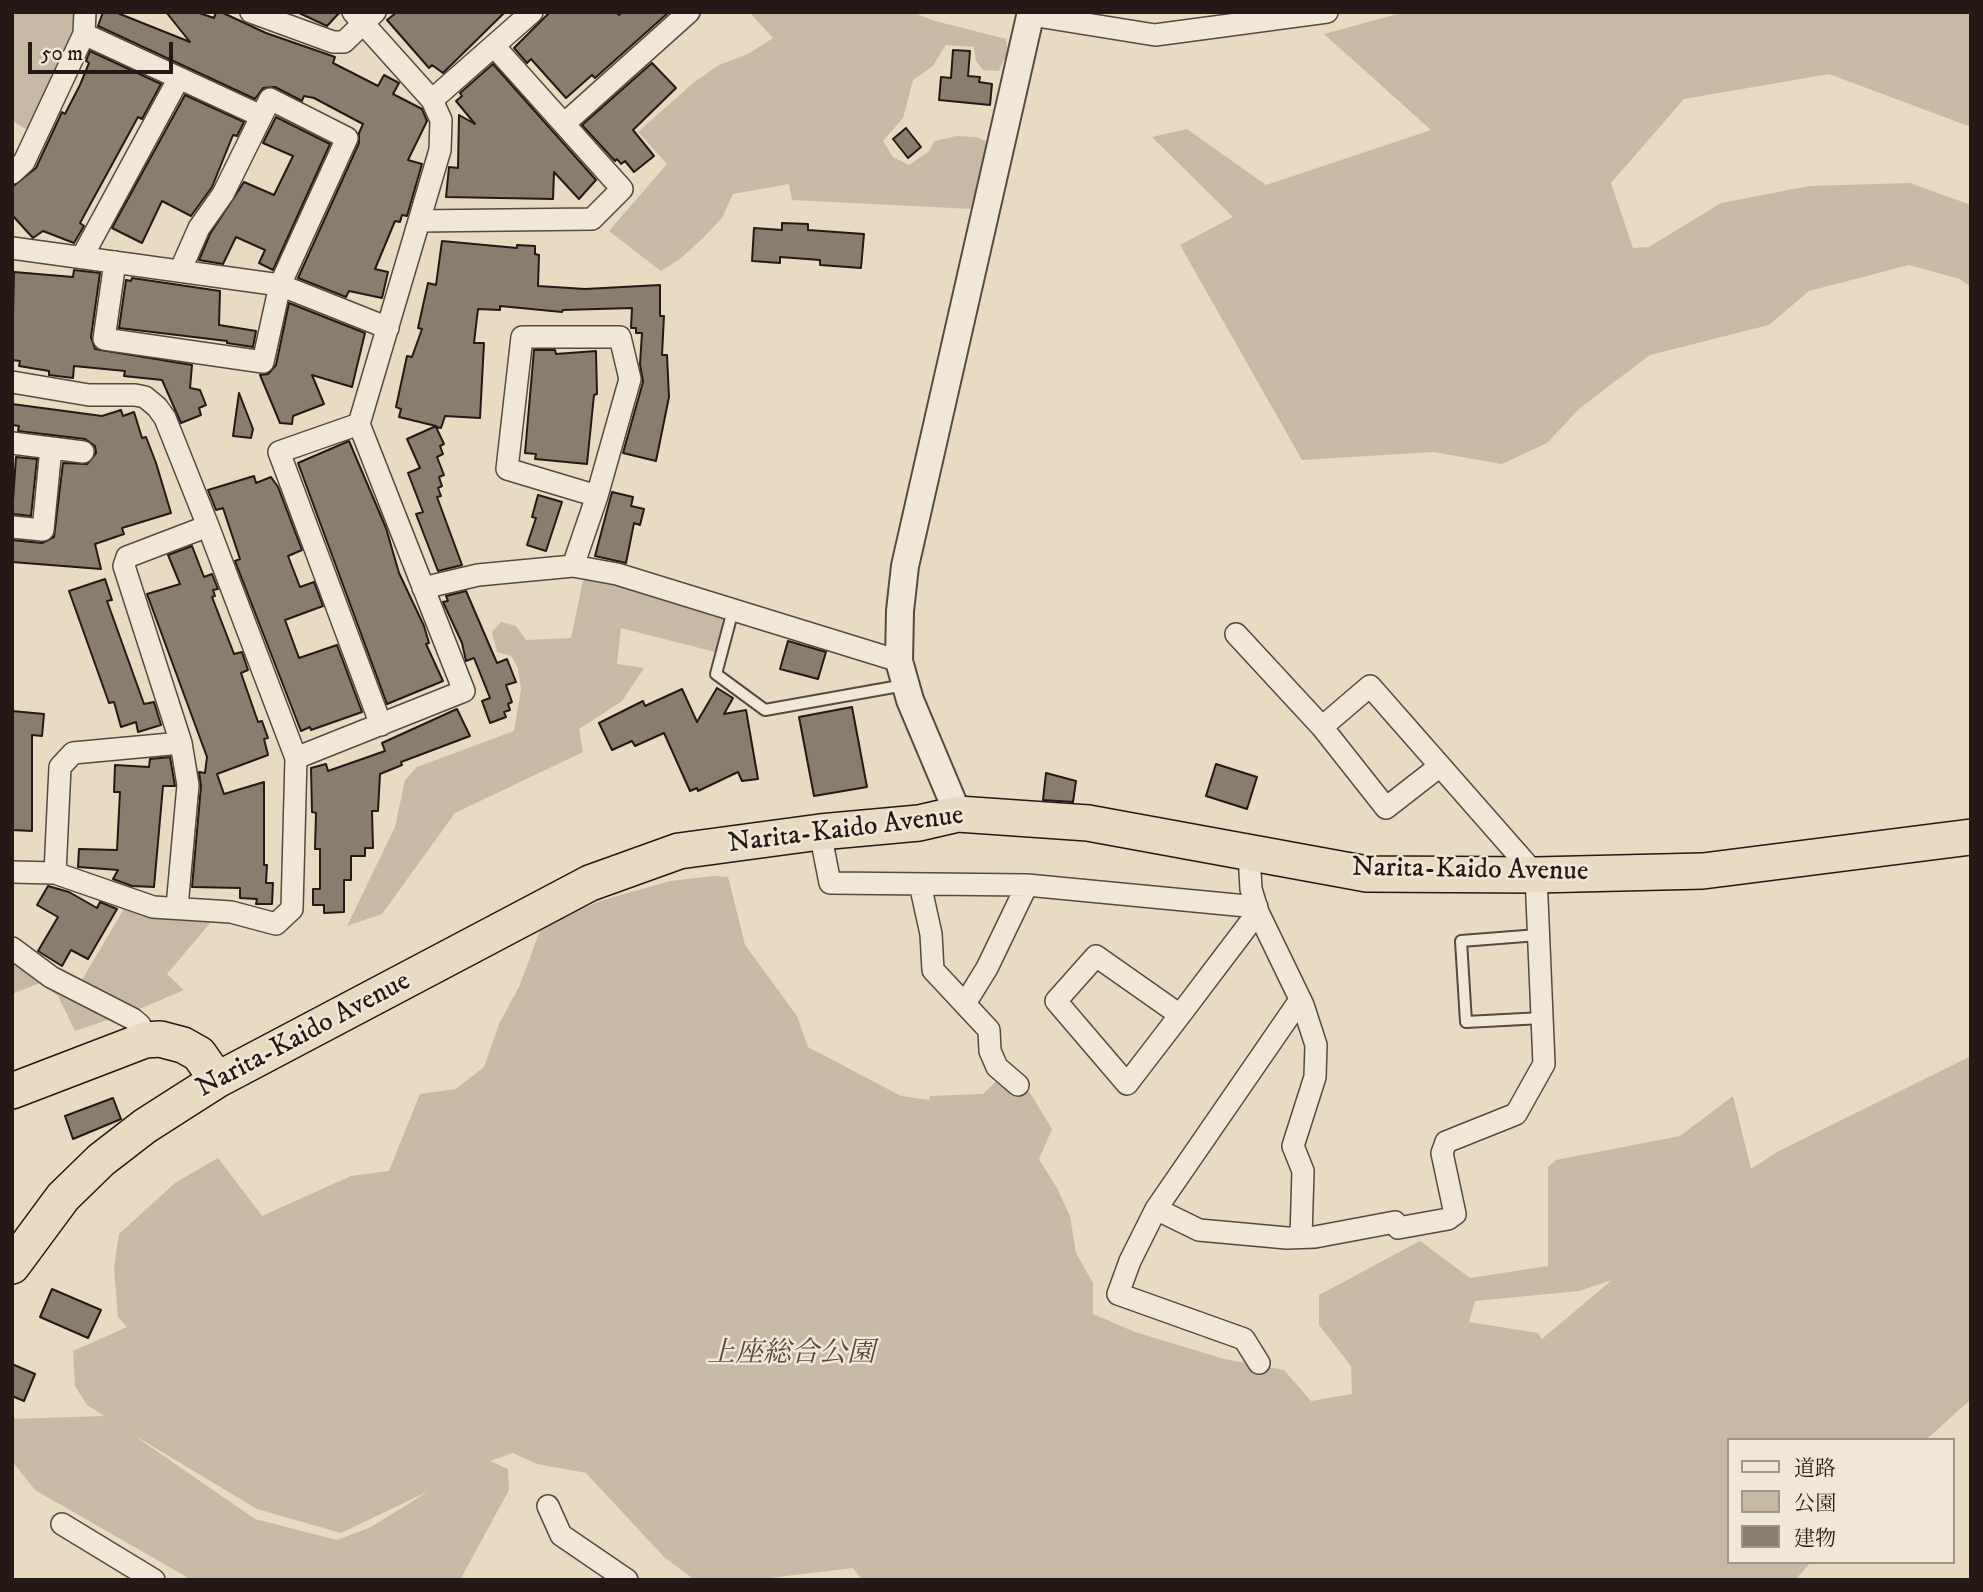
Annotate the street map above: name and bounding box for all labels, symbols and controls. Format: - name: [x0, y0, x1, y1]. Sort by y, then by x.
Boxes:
- scale bar: [32, 28, 177, 72]
- text: 50 m: [41, 41, 83, 67]
- street label: Narita-Kaido Avenue: [726, 800, 966, 862]
- street label: Narita-Kaido Avenue: [1351, 852, 1589, 890]
- street label: Narita-Kaido Avenue: [191, 966, 417, 1106]
- park label: 上座総合公園: [707, 1338, 875, 1372]
- legend: [1728, 1438, 1955, 1564]
- text: 道路: [1794, 1456, 1836, 1482]
- text: 公園: [1794, 1491, 1836, 1517]
- text: 建物: [1794, 1526, 1836, 1552]

